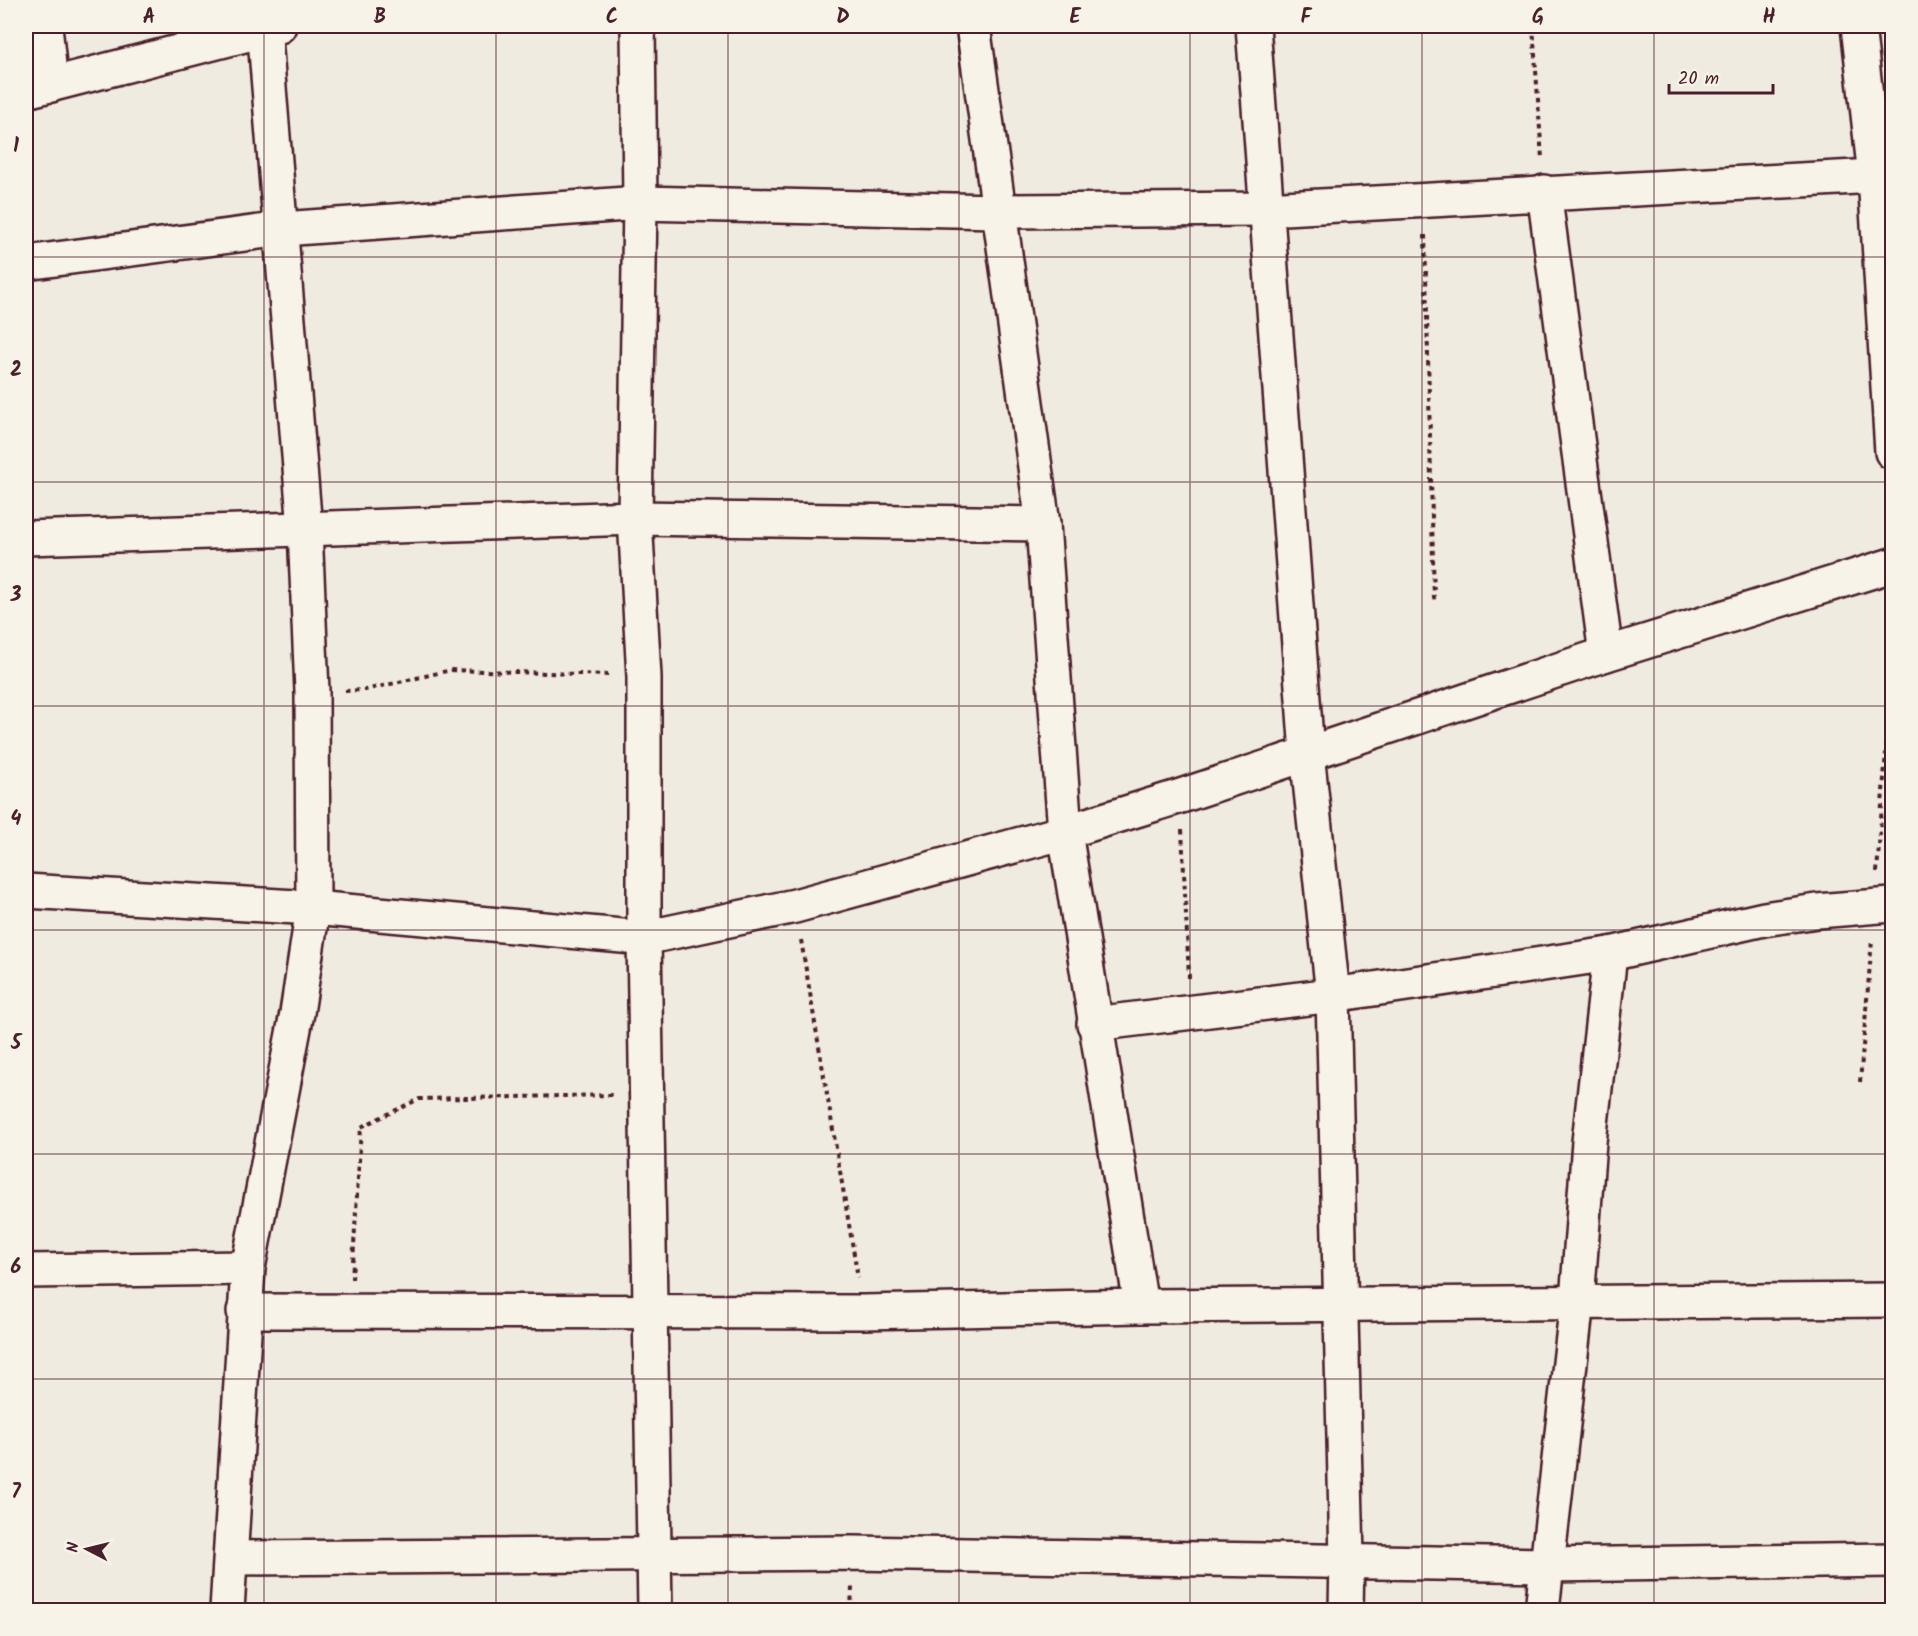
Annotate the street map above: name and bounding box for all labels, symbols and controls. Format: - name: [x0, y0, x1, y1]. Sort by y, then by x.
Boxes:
- text: A: [143, 2, 155, 34]
- text: B: [374, 2, 386, 34]
- text: C: [606, 2, 618, 34]
- text: D: [836, 2, 850, 34]
- text: E: [1069, 2, 1081, 34]
- text: F: [1301, 2, 1313, 34]
- text: G: [1532, 2, 1544, 34]
- text: H: [1762, 2, 1776, 34]
- scale bar: [1669, 57, 1772, 95]
- text: 20 m: [1678, 65, 1719, 94]
- text: 1: [13, 131, 19, 163]
- text: 2: [10, 355, 22, 387]
- text: 3: [10, 580, 22, 612]
- text: 4: [11, 804, 22, 836]
- text: 5: [10, 1028, 23, 1060]
- text: 6: [11, 1252, 22, 1284]
- text: 7: [11, 1477, 21, 1509]
- north arrow: [57, 1519, 117, 1579]
- text: N: [61, 1541, 87, 1554]

